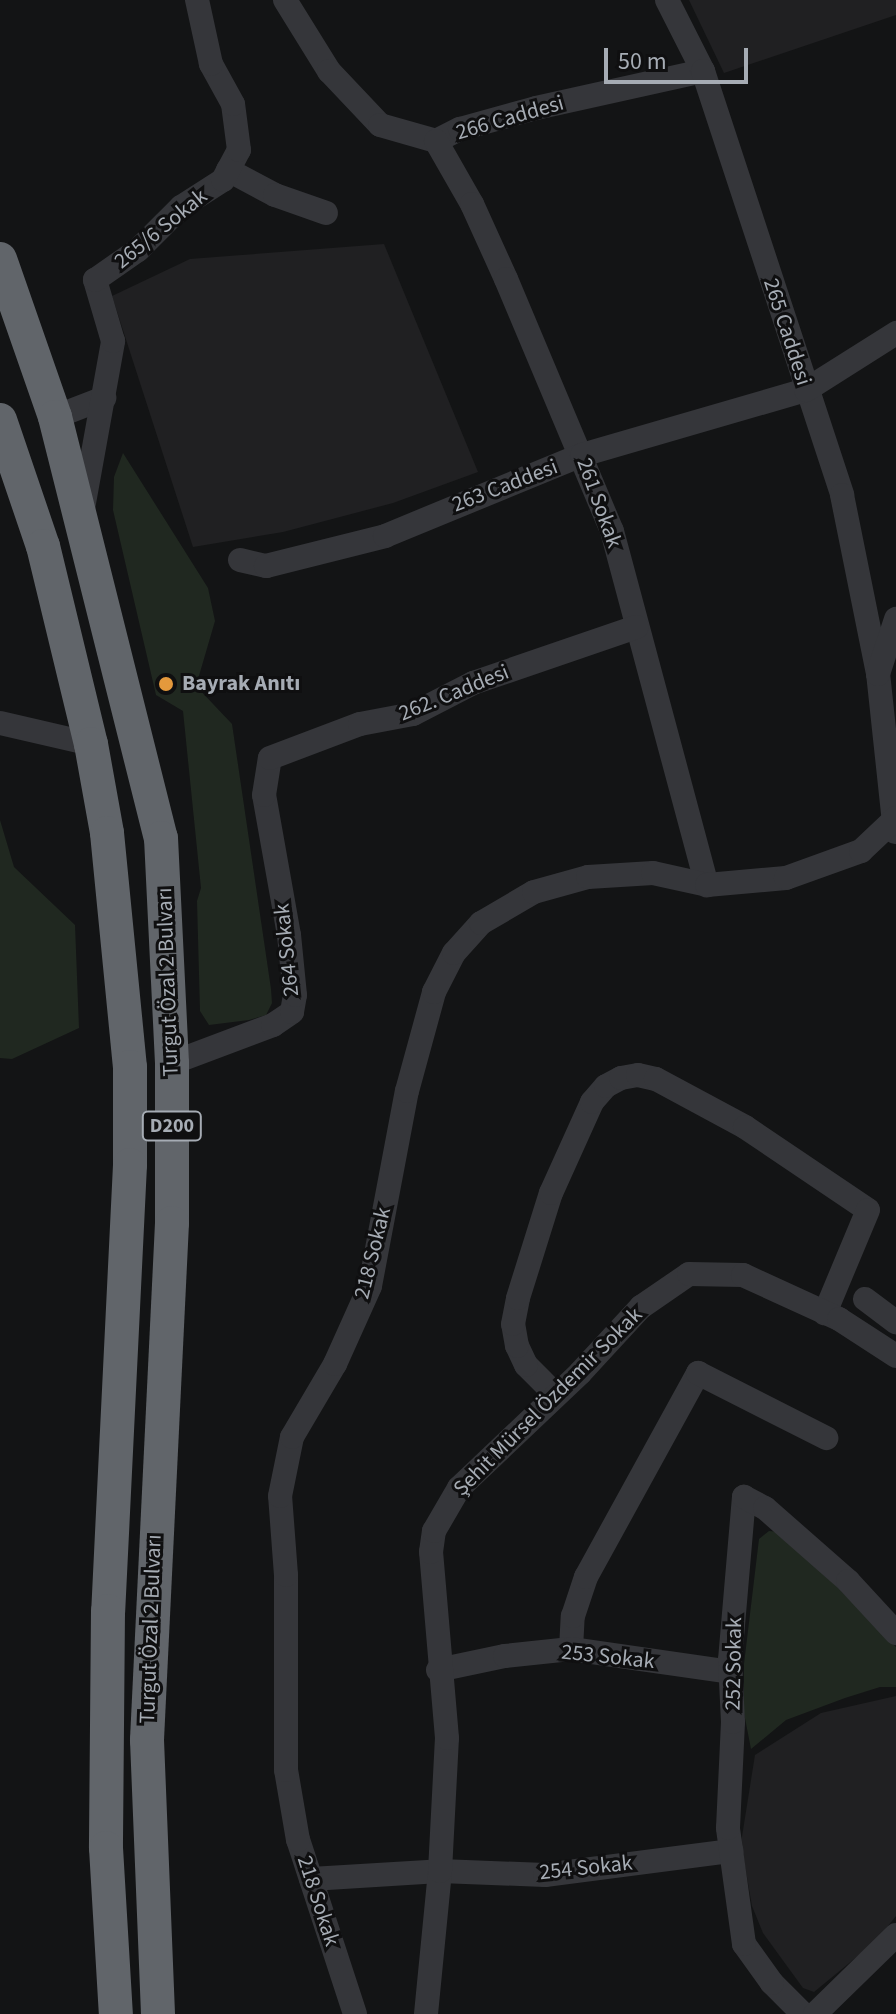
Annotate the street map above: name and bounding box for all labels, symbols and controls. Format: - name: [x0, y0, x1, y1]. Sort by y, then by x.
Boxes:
- scale bar: [608, 32, 752, 82]
- text: 50 m: [618, 44, 667, 79]
- street label: 266 Caddesi: [453, 90, 567, 146]
- street label: 265/6 Sokak: [109, 183, 213, 275]
- street label: 265 Caddesi: [757, 275, 817, 389]
- street label: 263 Caddesi: [449, 454, 561, 518]
- street label: 261 Sokak: [571, 455, 627, 551]
- street label: 262. Caddesi: [395, 659, 513, 727]
- place label: Bayrak Anıtı: [182, 671, 300, 697]
- marker: Bayrak Anıtı: [157, 675, 175, 693]
- street label: Turgut Özal 2 Bulvarı: [152, 887, 184, 1077]
- street label: 264 Sokak: [269, 902, 305, 998]
- road number: D200: [140, 1110, 204, 1142]
- street label: 218 Sokak: [349, 1204, 397, 1302]
- street label: Şehit Mürsel Özdemir Sokak: [448, 1302, 648, 1502]
- street label: Turgut Özal 2 Bulvarı: [135, 1534, 167, 1724]
- street label: 252 Sokak: [720, 1617, 748, 1711]
- street label: 253 Sokak: [560, 1639, 656, 1675]
- street label: 254 Sokak: [538, 1850, 634, 1886]
- street label: 218 Sokak: [291, 1852, 345, 1950]

